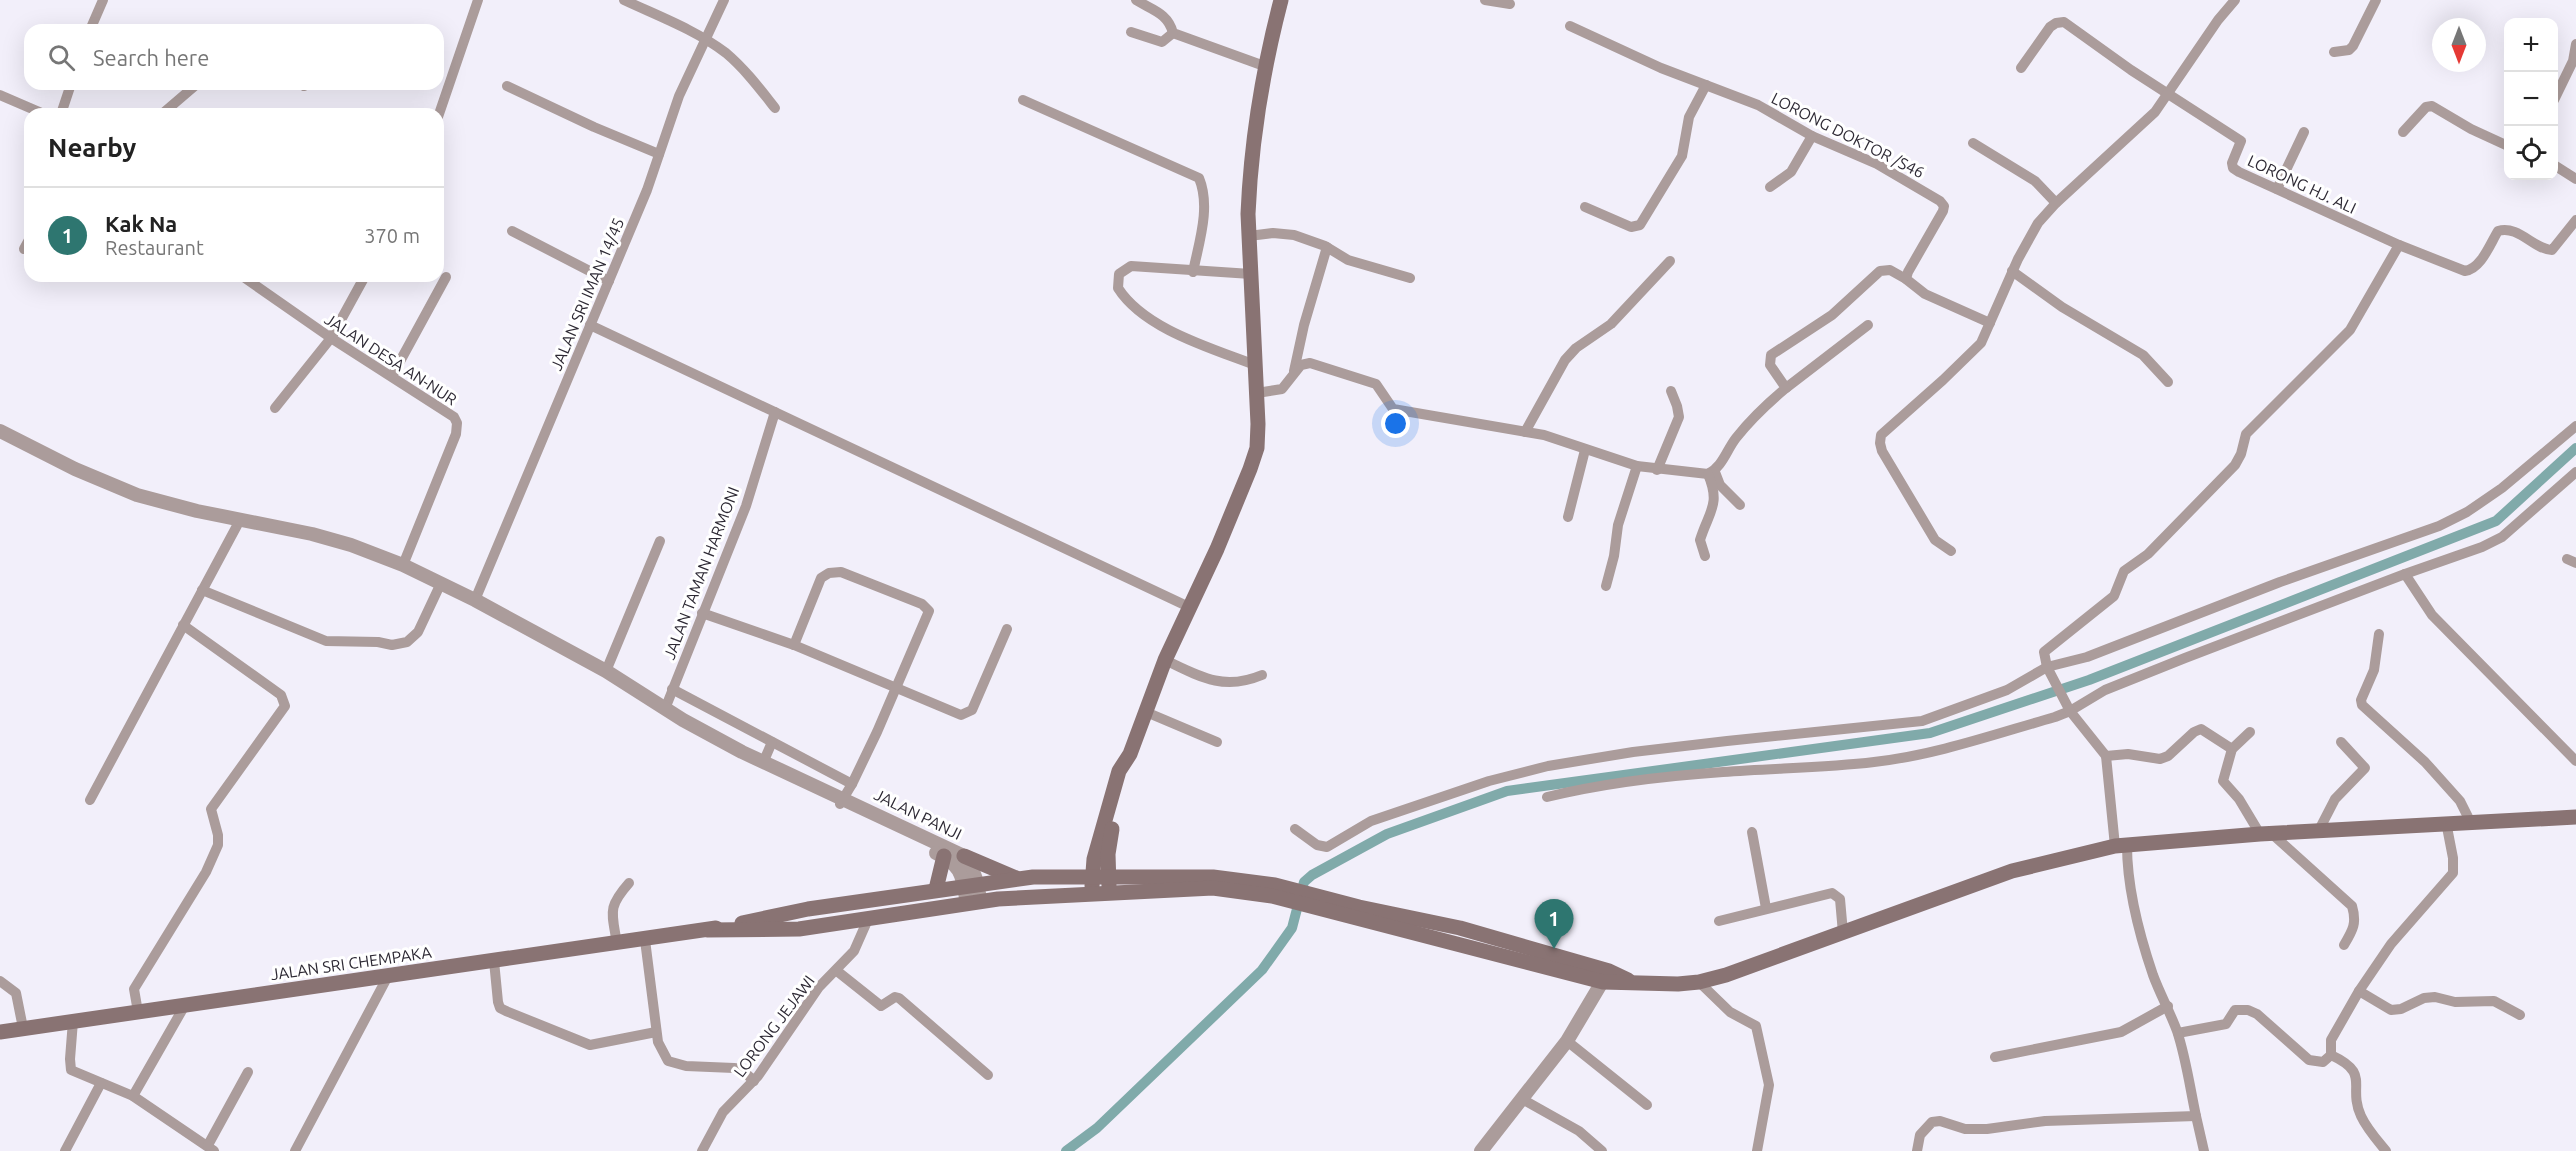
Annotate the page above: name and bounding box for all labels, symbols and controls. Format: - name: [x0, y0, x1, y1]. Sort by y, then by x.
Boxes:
- north arrow: [2432, 18, 2486, 72]
- map controls: [2504, 18, 2558, 180]
- button: +: [2504, 18, 2558, 72]
- search box: [24, 24, 444, 90]
- icon: search: [45, 41, 78, 74]
- text: Search here: [93, 45, 209, 70]
- button: −: [2504, 72, 2558, 126]
- street label: LORONG DOKTOR /S46: [1769, 89, 1927, 181]
- button: locate: [2504, 126, 2558, 180]
- text: Nearby: [48, 133, 136, 162]
- street label: LORONG HJ. ALI: [2245, 151, 2359, 217]
- text: Kak Na: [105, 211, 177, 236]
- street label: JALAN SRI IMAN 14/45: [547, 215, 627, 373]
- text: 1: [62, 224, 73, 247]
- text: 370 m: [364, 224, 420, 247]
- text: Restaurant: [105, 236, 204, 259]
- street label: JALAN DESA AN-NUR: [322, 310, 460, 408]
- your location: [1381, 409, 1410, 438]
- street label: JALAN TAMAN HARMONI: [660, 484, 742, 662]
- street label: JALAN PANJI: [871, 785, 965, 843]
- pin: 1: [1534, 900, 1574, 949]
- street label: JALAN SRI CHEMPAKA: [269, 943, 433, 983]
- street label: LORONG JEJAWI: [730, 972, 818, 1080]

